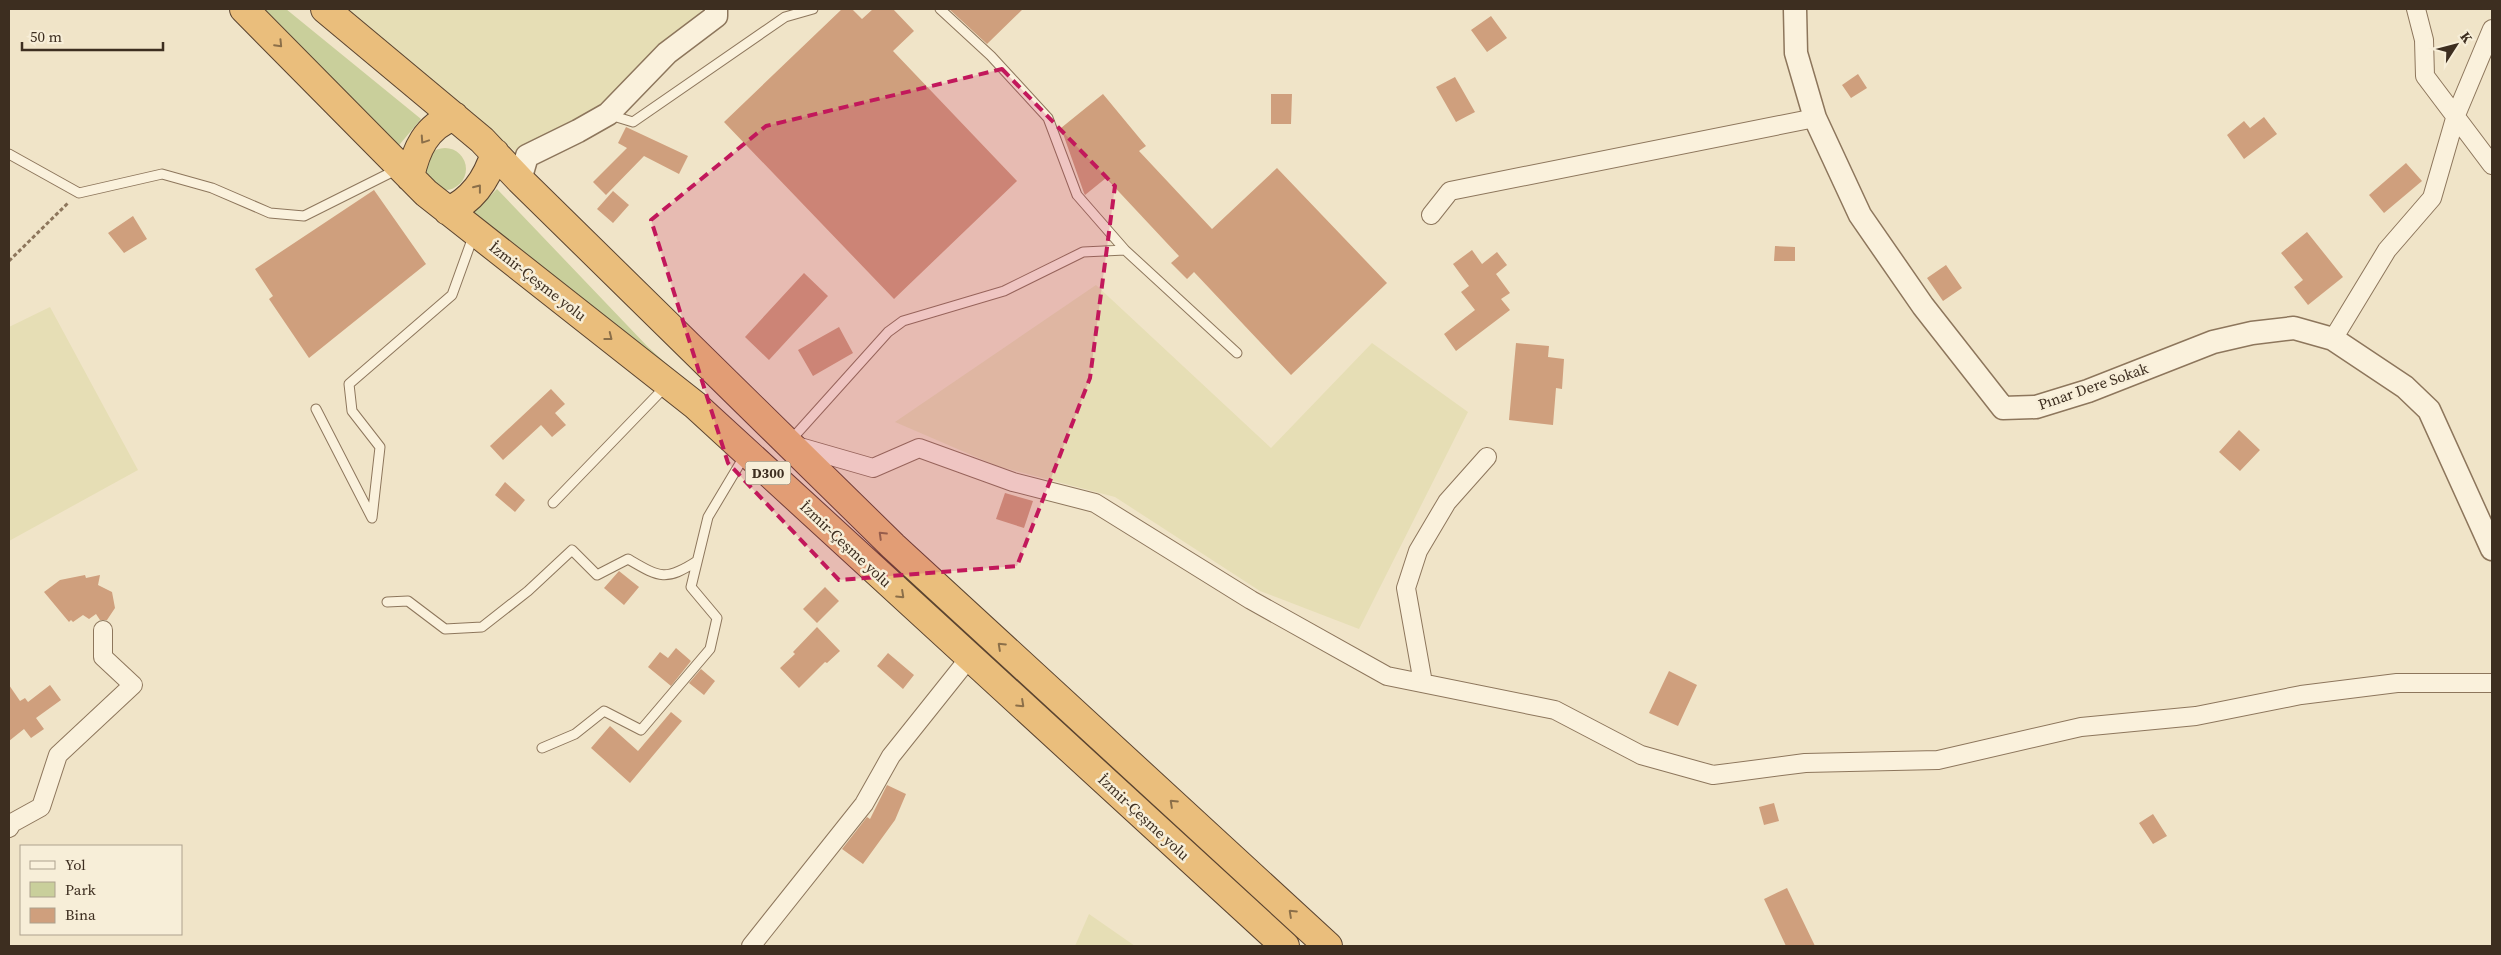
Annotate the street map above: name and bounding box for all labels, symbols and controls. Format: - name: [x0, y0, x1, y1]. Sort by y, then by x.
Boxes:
- scale bar: [22, 20, 164, 52]
- north arrow: [2431, 20, 2481, 70]
- text: 50 m: [30, 26, 62, 47]
- text: K: [2456, 28, 2478, 47]
- one-way arrow: [273, 38, 282, 47]
- one-way arrow: [420, 135, 430, 144]
- one-way arrow: [472, 184, 481, 194]
- street label: İzmir-Çeşme yolu: [485, 236, 591, 326]
- one-way arrow: [603, 331, 612, 340]
- street label: Pınar Dere Sokak: [2035, 357, 2152, 415]
- road number: D300: [746, 462, 790, 484]
- street label: İzmir-Çeşme yolu: [796, 496, 896, 592]
- one-way arrow: [879, 532, 888, 541]
- one-way arrow: [895, 589, 904, 598]
- one-way arrow: [998, 643, 1007, 652]
- one-way arrow: [1016, 698, 1025, 707]
- street label: İzmir-Çeşme yolu: [1094, 769, 1194, 865]
- one-way arrow: [1169, 800, 1178, 809]
- legend: [20, 845, 182, 935]
- text: Yol: [65, 854, 86, 875]
- text: Park: [65, 879, 97, 900]
- text: Bina: [65, 904, 96, 925]
- one-way arrow: [1289, 910, 1298, 919]

